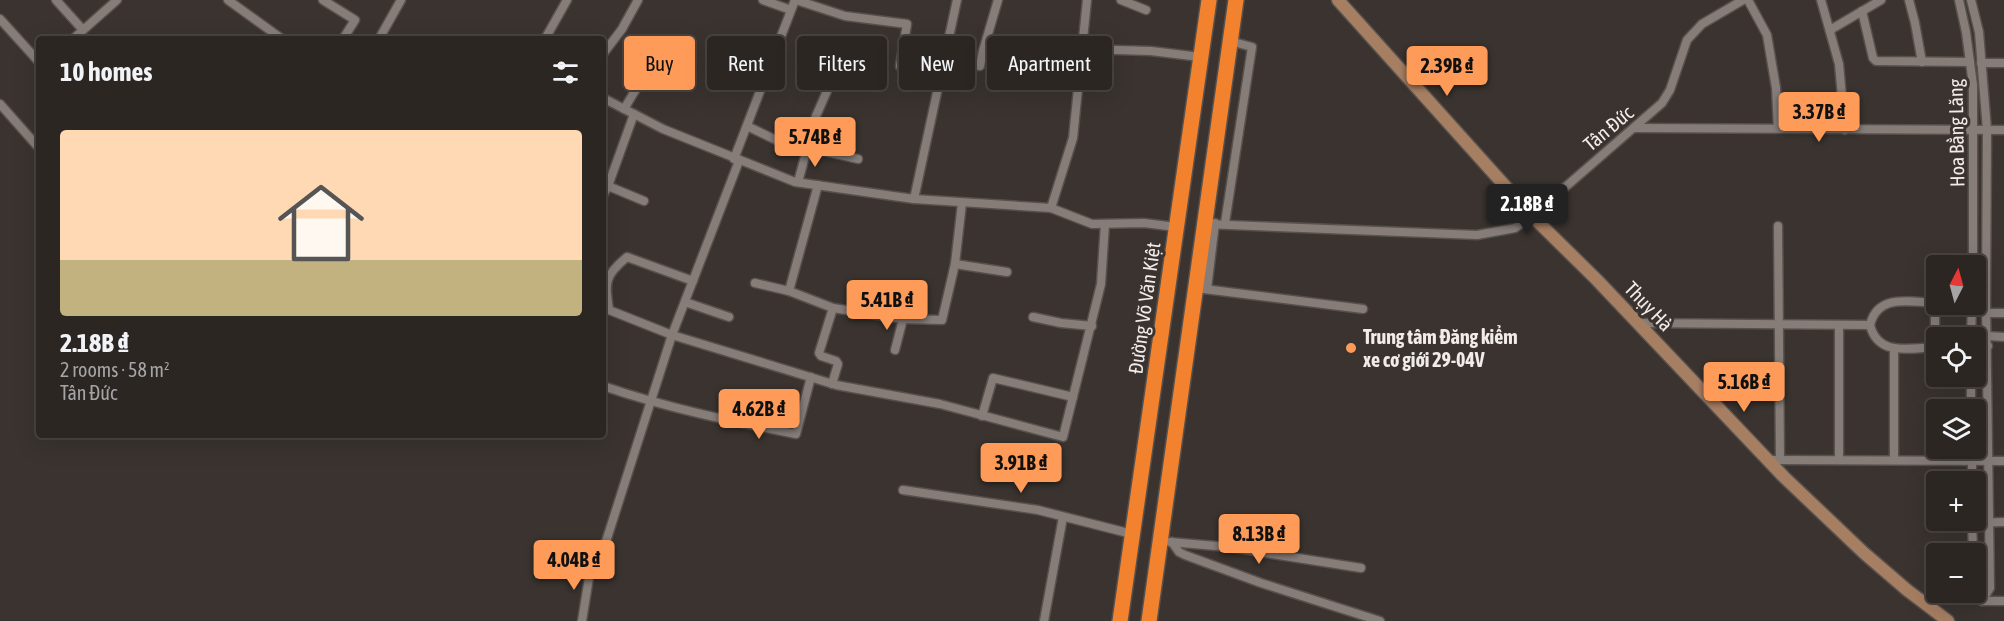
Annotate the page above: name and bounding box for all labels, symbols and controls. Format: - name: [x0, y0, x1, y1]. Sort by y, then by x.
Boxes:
- chip: Buy: [624, 36, 695, 90]
- chip: Rent: [707, 36, 785, 90]
- chip: Filters: [797, 36, 887, 90]
- chip: New: [899, 36, 975, 90]
- chip: Apartment: [987, 36, 1112, 90]
- pin: 2.39B ₫: [1392, 46, 1502, 97]
- text: 2.39B ₫: [1421, 54, 1473, 77]
- icon: filters: [549, 56, 582, 89]
- text: 10 homes: [60, 57, 153, 87]
- street label: Hoa Bằng Lăng: [1944, 78, 1968, 187]
- pin: 3.37B ₫: [1764, 92, 1874, 143]
- street label: Tân Đức: [1579, 100, 1638, 155]
- text: 3.37B ₫: [1793, 100, 1845, 123]
- pin: 5.74B ₫: [760, 117, 870, 168]
- text: 5.74B ₫: [789, 125, 841, 148]
- icon: home: [267, 169, 375, 277]
- pin: 2.18B ₫: [1472, 184, 1582, 235]
- text: 2.18B ₫: [1501, 192, 1553, 215]
- street label: Đường Võ Văn Kiệt: [1123, 240, 1165, 375]
- north arrow: [1926, 255, 1986, 315]
- map controls: [1926, 255, 1986, 603]
- street label: Thụy Hà: [1620, 277, 1678, 335]
- pin: 5.41B ₫: [832, 280, 942, 331]
- text: 5.41B ₫: [861, 288, 913, 311]
- place label: Trung tâm Đăng kiểm xe cơ giới 29-04V: [1363, 324, 1518, 371]
- button: locate: [1926, 327, 1986, 387]
- text: 2.18B ₫: [60, 328, 129, 358]
- marker: Trung tâm Đăng kiểm xe cơ giới 29-04V: [1344, 341, 1358, 355]
- text: 2 rooms · 58 m²: [60, 358, 170, 381]
- pin: 5.16B ₫: [1689, 362, 1799, 413]
- text: 5.16B ₫: [1718, 370, 1770, 393]
- text: Tân Đức: [60, 381, 117, 404]
- pin: 4.62B ₫: [704, 389, 814, 440]
- text: 4.62B ₫: [733, 397, 785, 420]
- button: layers: [1926, 399, 1986, 459]
- pin: 3.91B ₫: [966, 443, 1076, 494]
- text: 3.91B ₫: [995, 451, 1047, 474]
- button: +: [1926, 471, 1986, 531]
- pin: 8.13B ₫: [1204, 514, 1314, 565]
- text: 8.13B ₫: [1233, 522, 1285, 545]
- pin: 4.04B ₫: [519, 540, 629, 591]
- button: −: [1926, 543, 1986, 603]
- text: 4.04B ₫: [548, 548, 600, 571]

